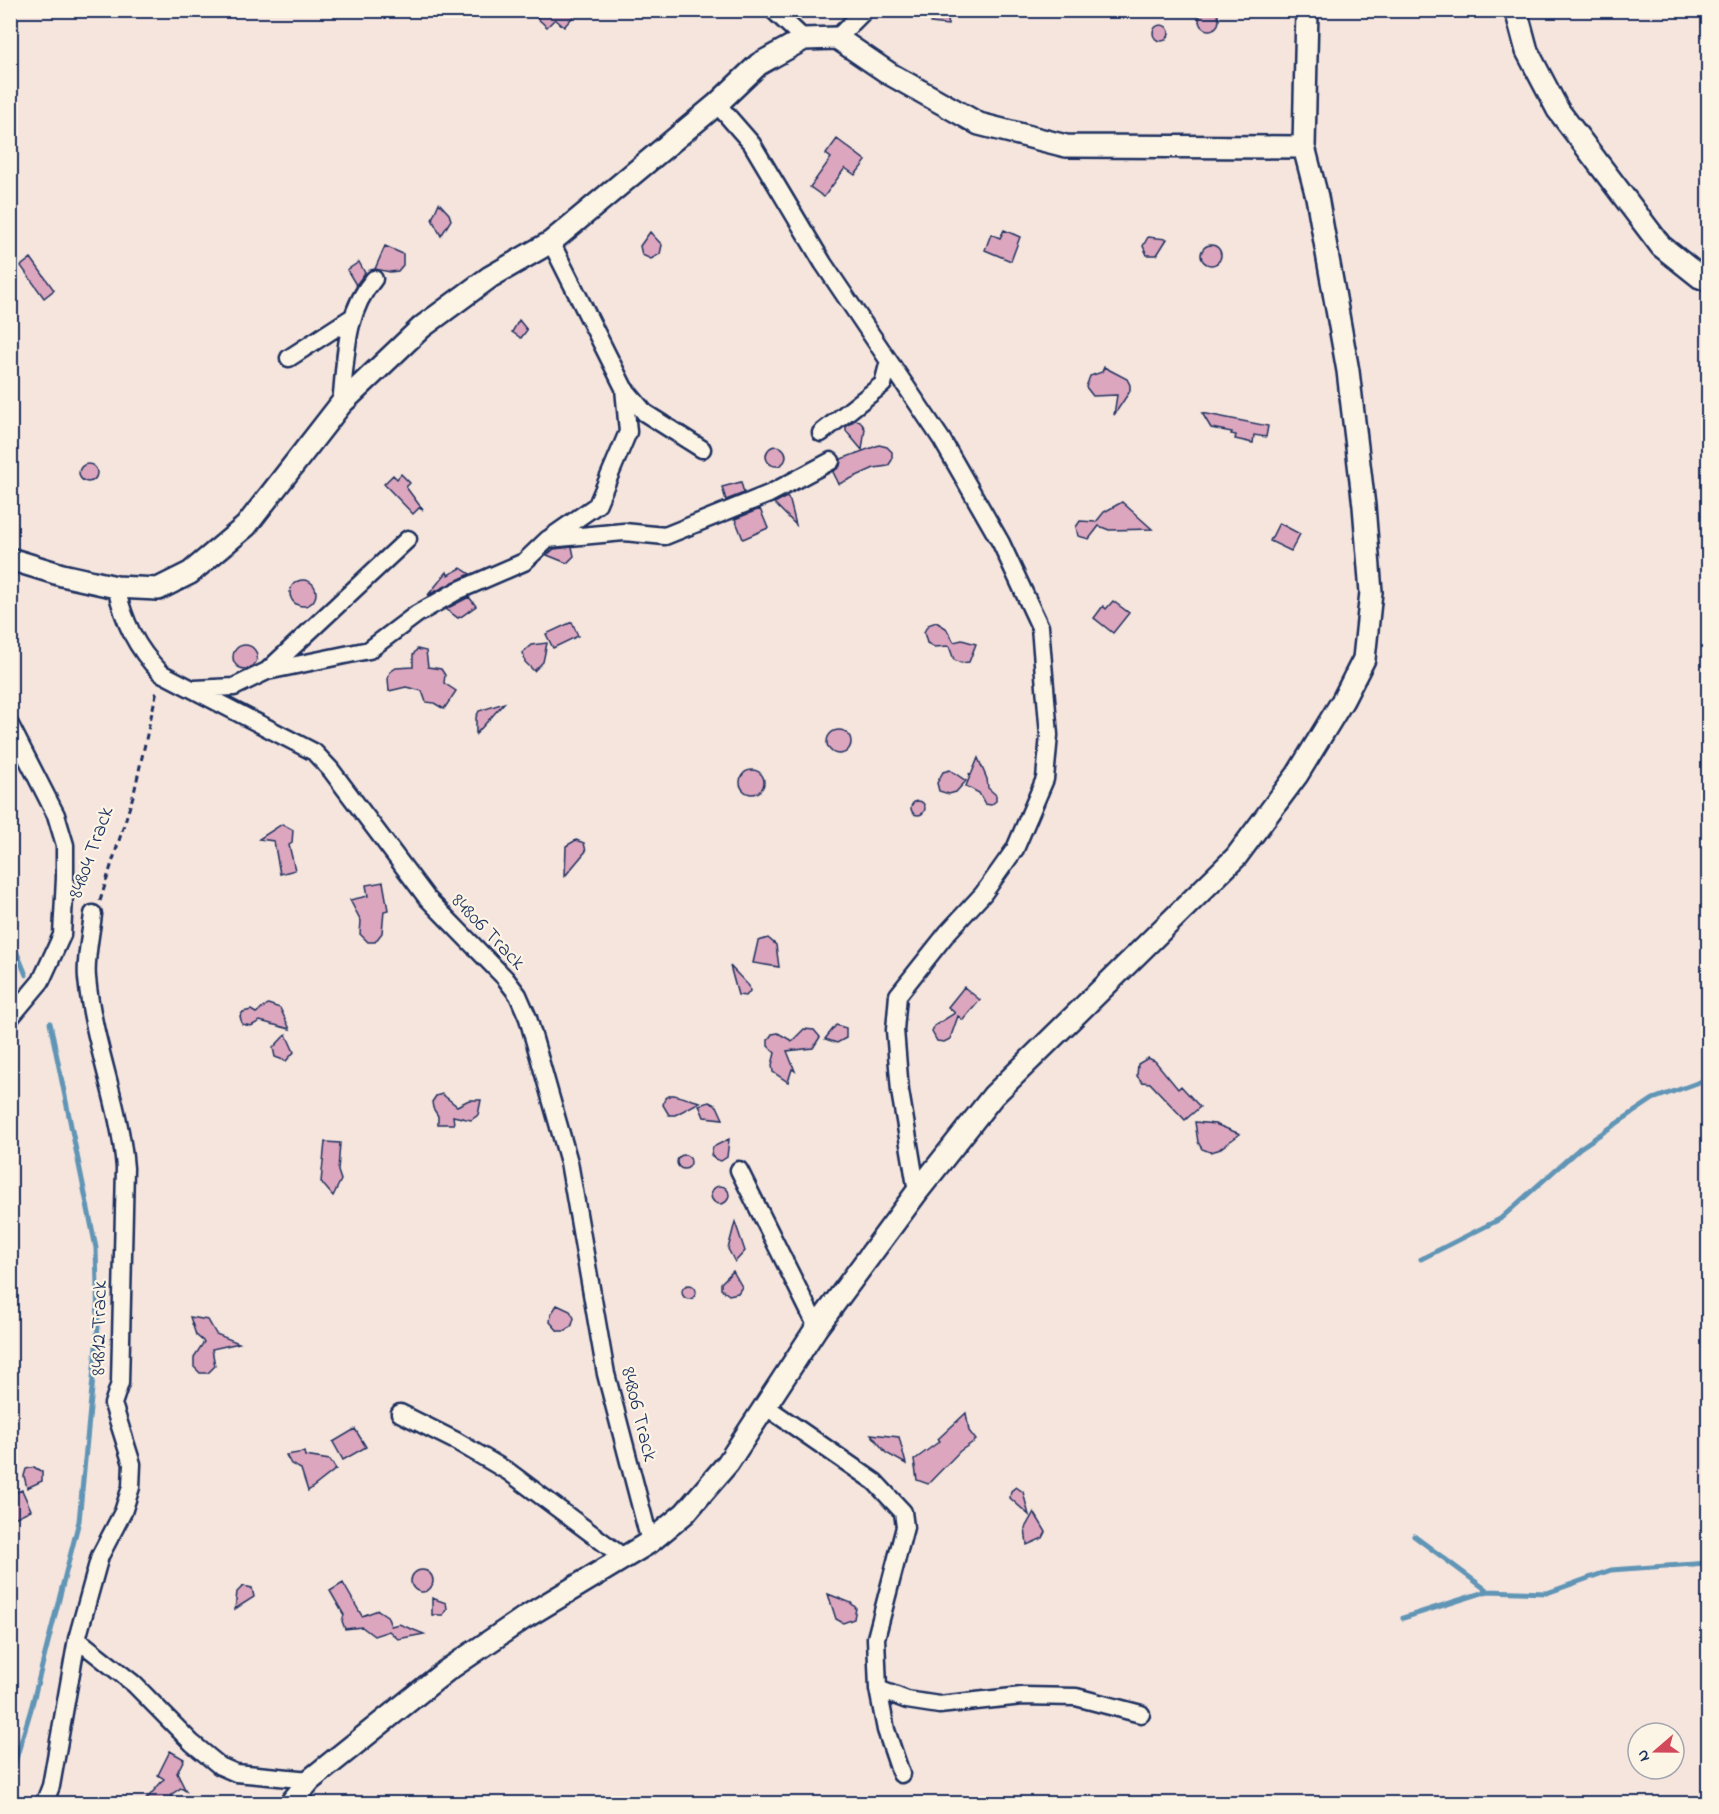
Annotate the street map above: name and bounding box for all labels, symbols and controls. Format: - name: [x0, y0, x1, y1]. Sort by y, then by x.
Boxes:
- street label: 84804 Track: [61, 802, 123, 903]
- street label: 84806 Track: [443, 887, 532, 978]
- street label: 84812 Track: [84, 1279, 116, 1376]
- street label: 84806 Track: [612, 1364, 664, 1466]
- north arrow: [1626, 1721, 1686, 1781]
- text: N: [1631, 1746, 1657, 1765]

